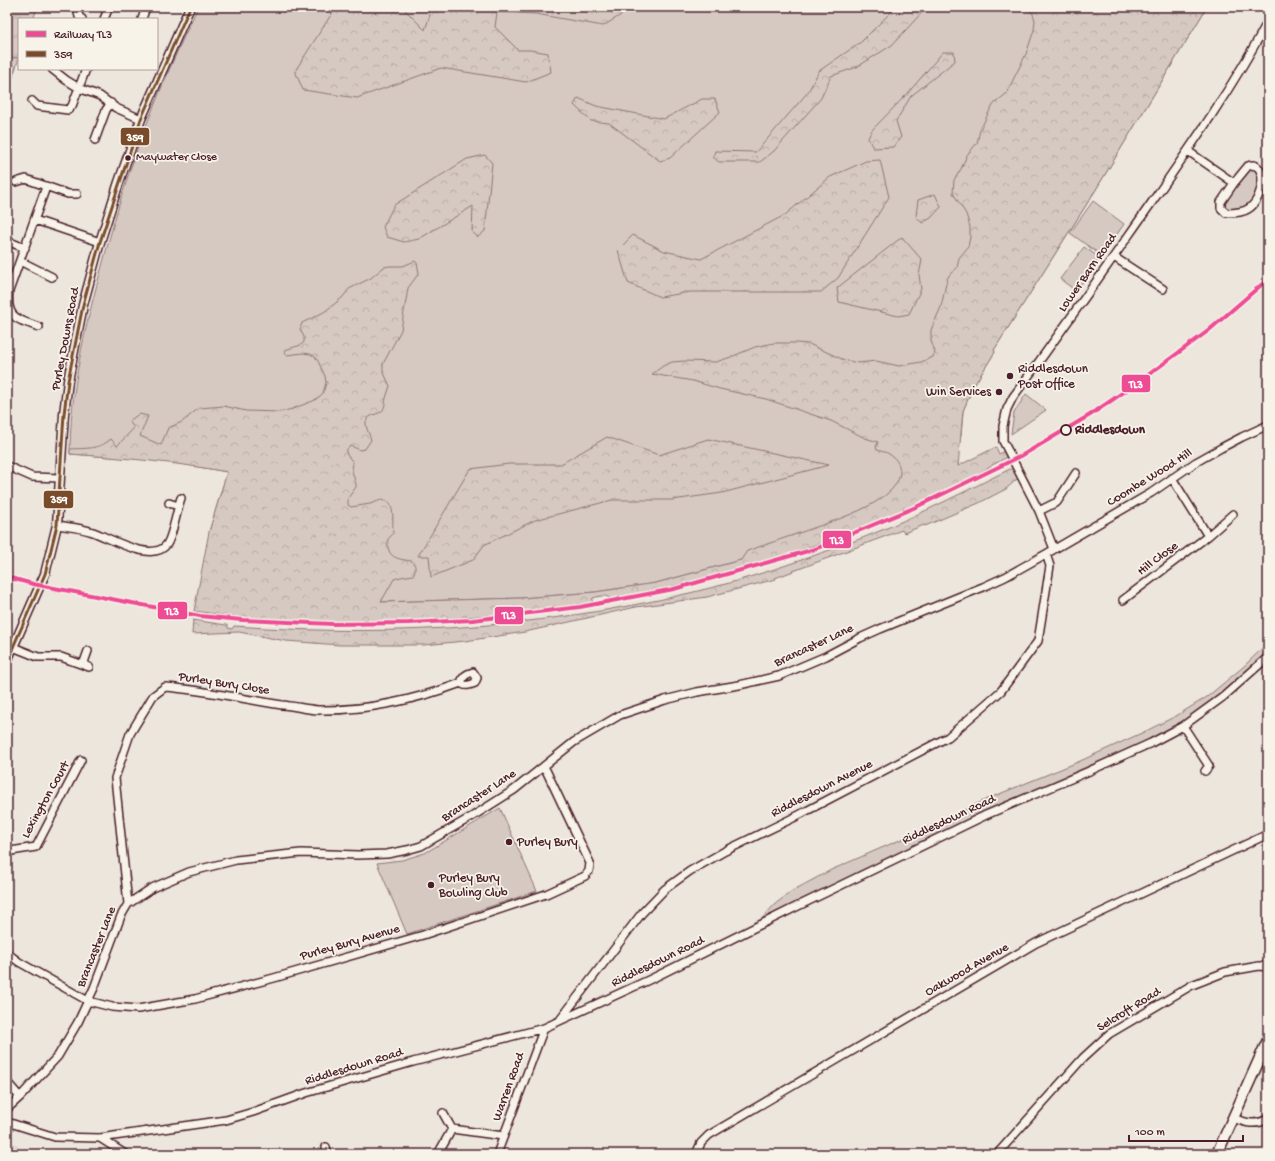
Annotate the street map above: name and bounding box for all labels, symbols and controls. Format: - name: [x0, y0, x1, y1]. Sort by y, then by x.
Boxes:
- legend: [18, 18, 158, 70]
- text: Railway TL3: [54, 29, 112, 43]
- text: 359: [53, 49, 73, 63]
- line badge: 359: [120, 127, 150, 146]
- text: 359: [125, 133, 144, 145]
- place label: Maywater Close: [136, 151, 218, 165]
- marker: Maywater Close: [123, 153, 133, 163]
- street label: Lower Barn Road: [1055, 230, 1121, 315]
- street label: Purley Downs Road: [48, 285, 84, 393]
- place label: Riddlesdown Post Office: [1017, 362, 1089, 392]
- marker: Riddlesdown Post Office: [1005, 371, 1015, 381]
- line badge: TL3: [1121, 374, 1151, 393]
- text: TL3: [1128, 380, 1143, 392]
- place label: Win Services: [926, 385, 992, 400]
- marker: Win Services: [994, 387, 1004, 397]
- place label: Riddlesdown: [1074, 423, 1146, 438]
- marker: Riddlesdown: [1060, 424, 1072, 436]
- street label: Coombe Wood Hill: [1105, 446, 1195, 510]
- line badge: 359: [43, 490, 74, 509]
- text: 359: [49, 495, 68, 507]
- line badge: TL3: [822, 530, 852, 549]
- text: TL3: [829, 536, 844, 548]
- street label: Hill Close: [1135, 539, 1182, 579]
- line badge: TL3: [157, 601, 188, 620]
- line badge: TL3: [494, 606, 524, 625]
- text: TL3: [164, 607, 179, 619]
- text: TL3: [501, 611, 516, 623]
- street label: Brancaster Lane: [771, 621, 856, 671]
- street label: Purley Bury Close: [176, 669, 271, 699]
- street label: Lexington Court: [19, 757, 74, 841]
- street label: Riddlesdown Avenue: [769, 757, 876, 821]
- street label: Brancaster Lane: [438, 766, 519, 826]
- street label: Riddlesdown Road: [900, 791, 999, 848]
- place label: Purley Bury: [516, 835, 578, 850]
- marker: Purley Bury: [504, 837, 514, 847]
- place label: Purley Bury Bowling Club: [438, 871, 508, 901]
- marker: Purley Bury Bowling Club: [426, 880, 436, 890]
- street label: Brancaster Lane: [74, 904, 120, 990]
- street label: Purley Bury Avenue: [298, 922, 402, 965]
- street label: Riddlesdown Road: [609, 932, 708, 991]
- street label: Oakwood Avenue: [922, 940, 1012, 1000]
- street label: Selcroft Road: [1094, 984, 1165, 1035]
- street label: Riddlesdown Road: [303, 1045, 406, 1089]
- street label: Warren Road: [490, 1049, 529, 1123]
- scale bar: [1129, 1117, 1243, 1143]
- text: 100 m: [1134, 1126, 1165, 1140]

